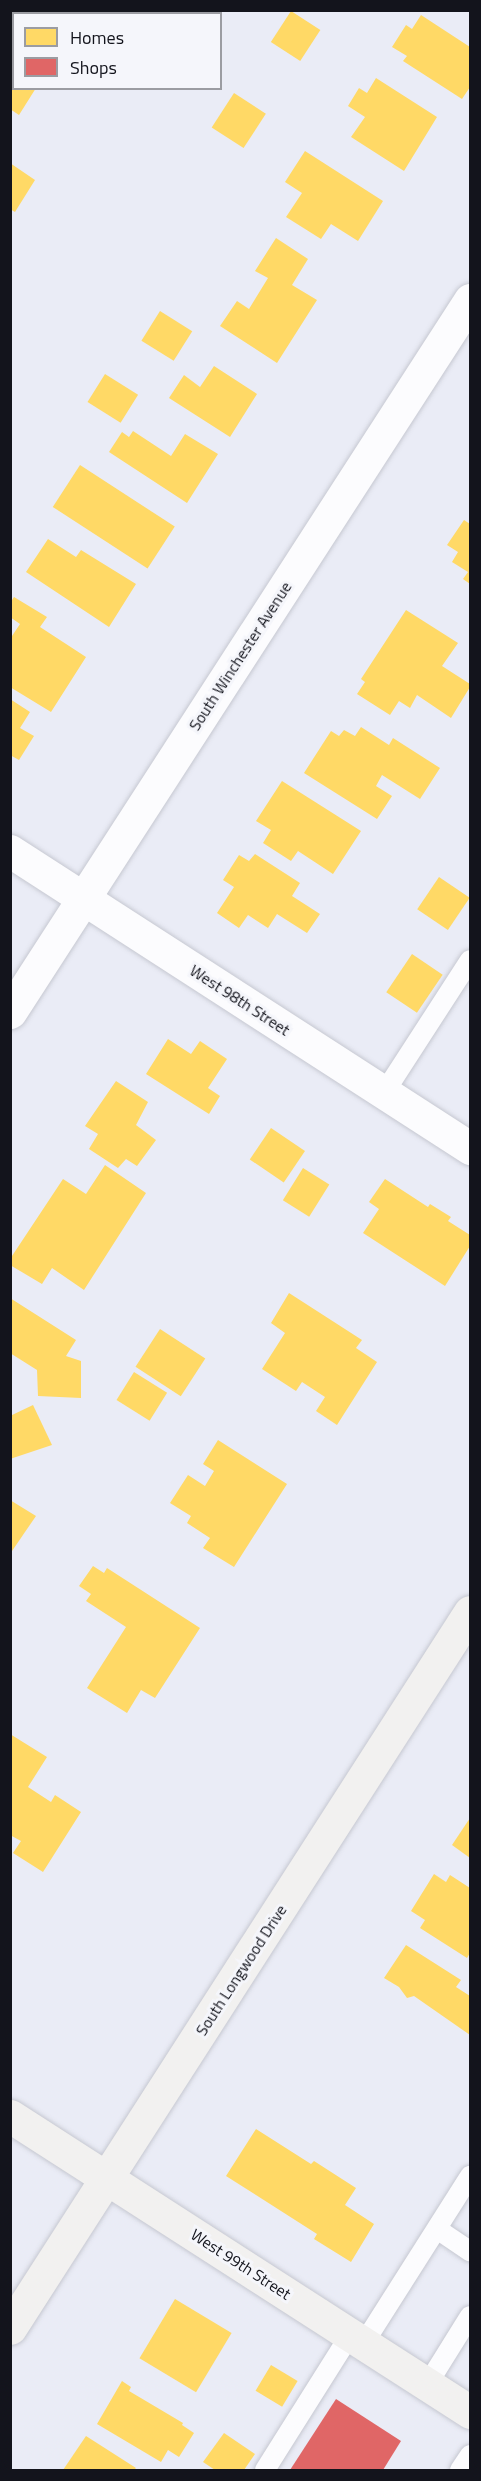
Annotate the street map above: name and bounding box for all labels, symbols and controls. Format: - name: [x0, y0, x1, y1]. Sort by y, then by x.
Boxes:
- legend: [12, 12, 222, 90]
- text: Homes: [70, 24, 124, 51]
- text: Shops: [70, 54, 117, 81]
- street label: South Winchester Avenue: [185, 578, 295, 734]
- street label: West 98th Street: [186, 961, 294, 1039]
- street label: South Longwood Drive: [192, 1901, 290, 2039]
- street label: West 99th Street: [187, 2225, 295, 2303]

